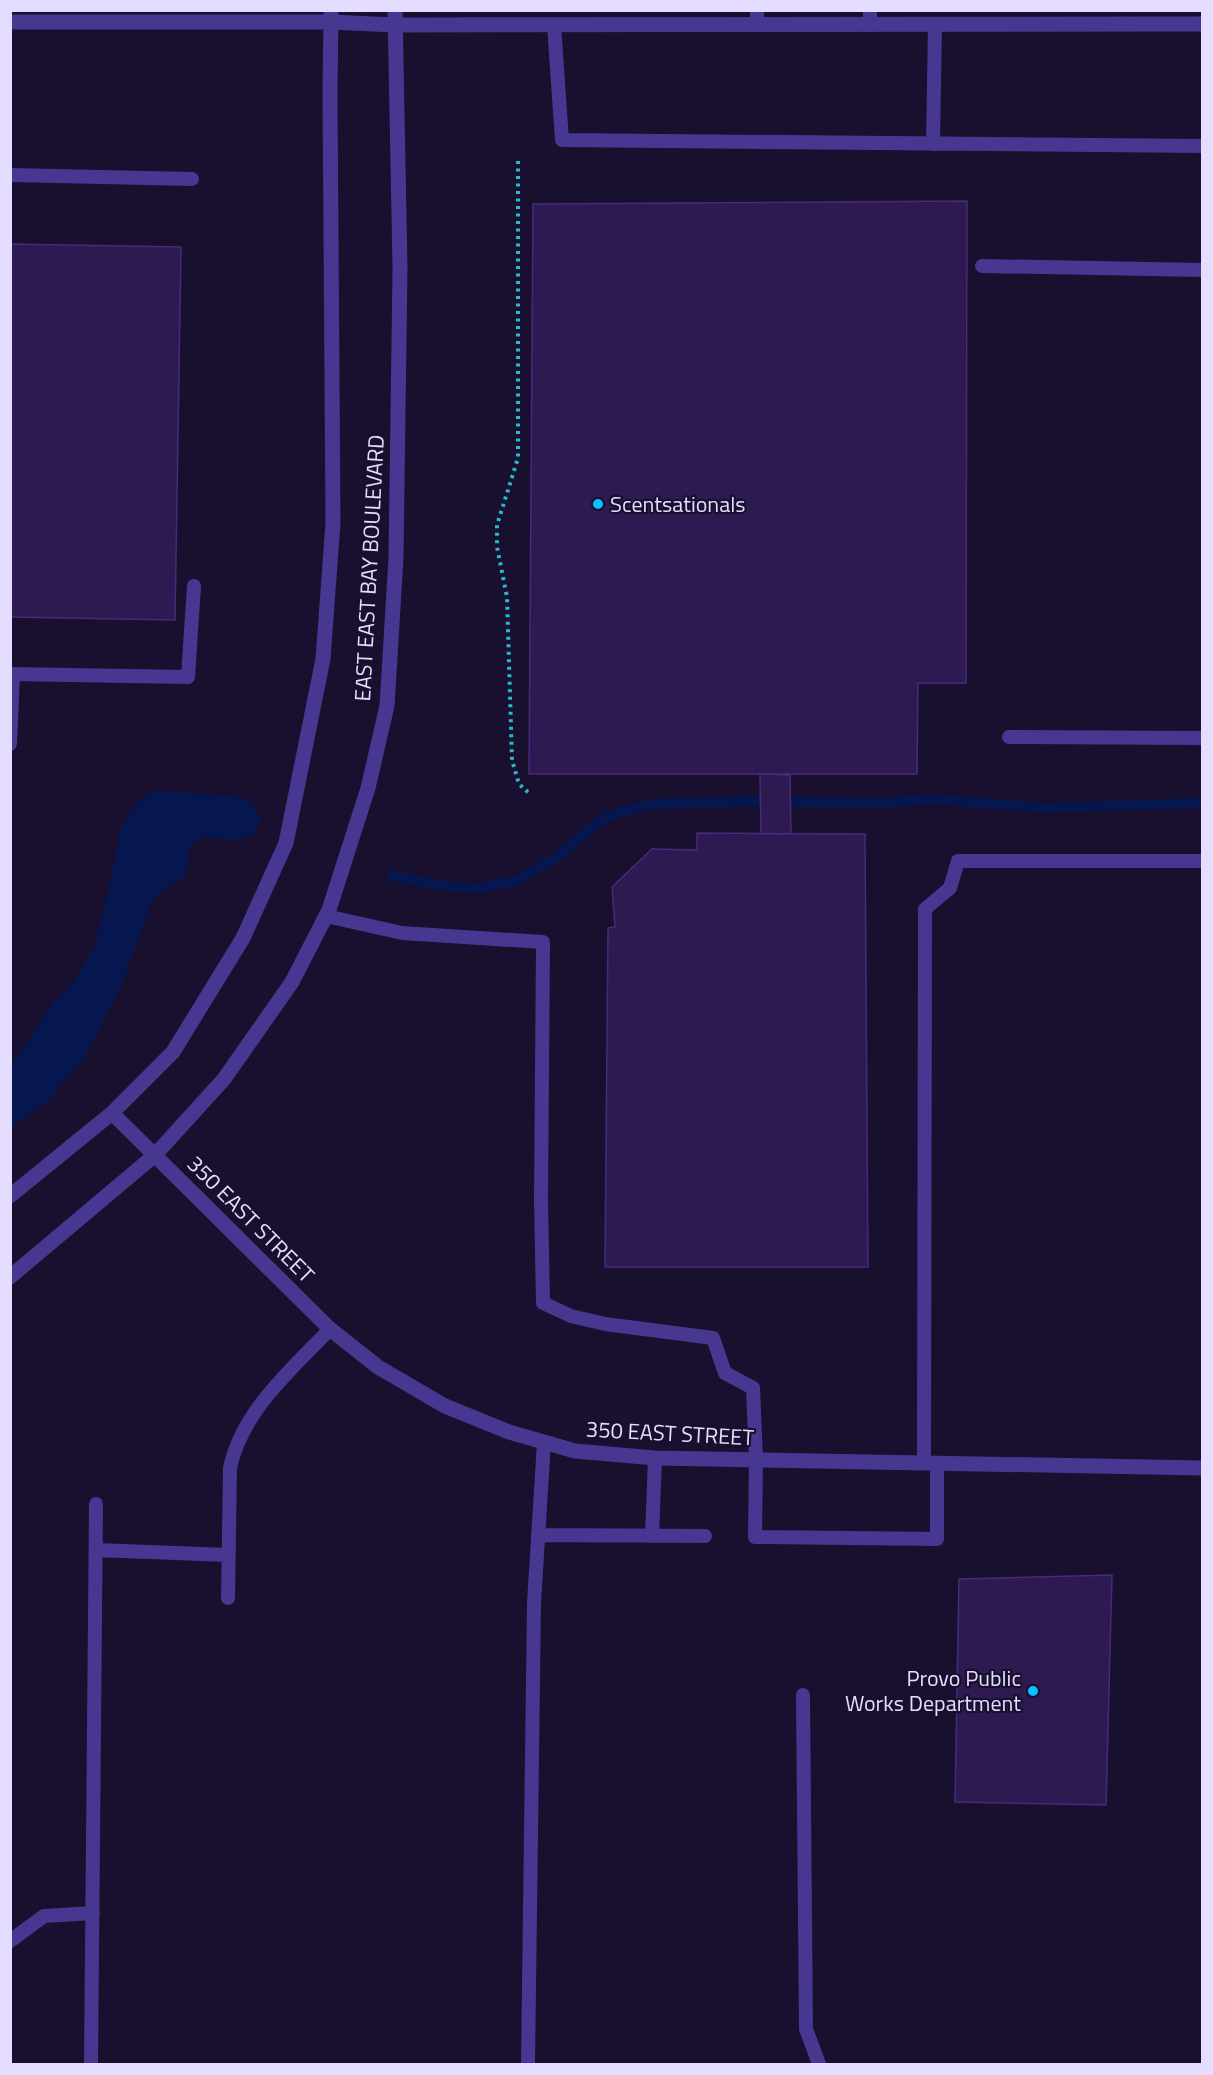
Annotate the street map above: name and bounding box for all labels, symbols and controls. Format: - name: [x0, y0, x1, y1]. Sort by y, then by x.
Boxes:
- street label: EAST EAST BAY BOULEVARD: [345, 434, 393, 702]
- place label: Scentsationals: [610, 487, 746, 521]
- marker: Scentsationals: [591, 497, 605, 511]
- street label: 350 EAST STREET: [180, 1148, 323, 1291]
- street label: 350 EAST STREET: [585, 1412, 755, 1454]
- place label: Provo Public Works Department: [845, 1661, 1021, 1720]
- marker: Provo Public Works Department: [1026, 1684, 1040, 1698]

